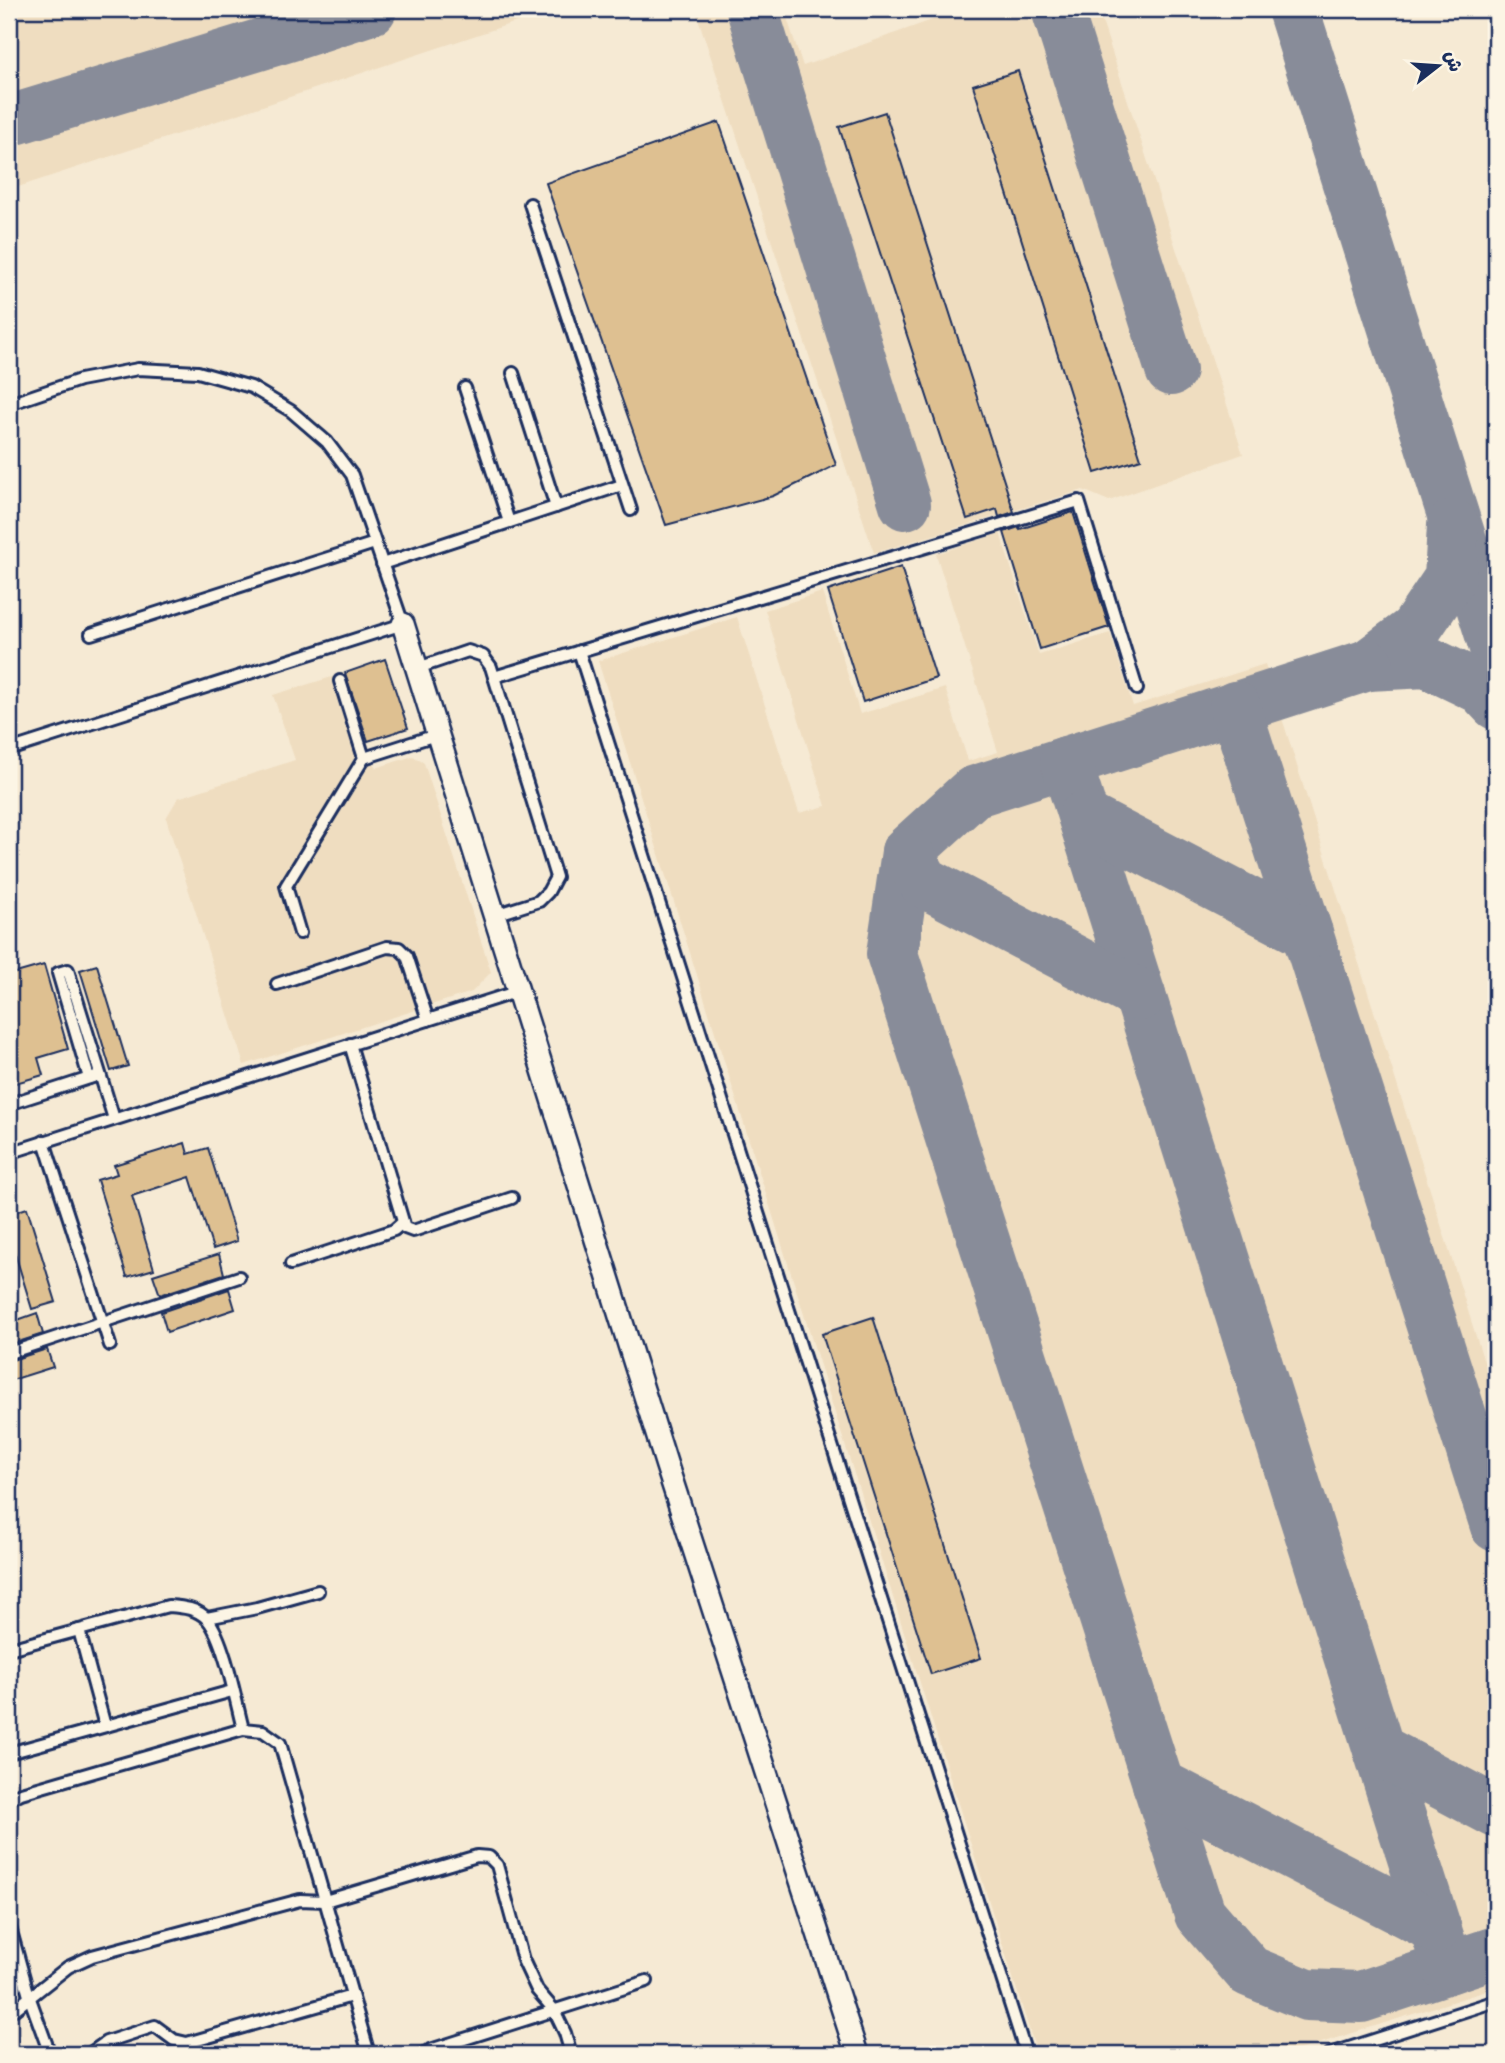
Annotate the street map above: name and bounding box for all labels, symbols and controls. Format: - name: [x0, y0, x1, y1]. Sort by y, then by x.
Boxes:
- north arrow: [1404, 32, 1474, 102]
- text: ش: [1436, 48, 1468, 76]

